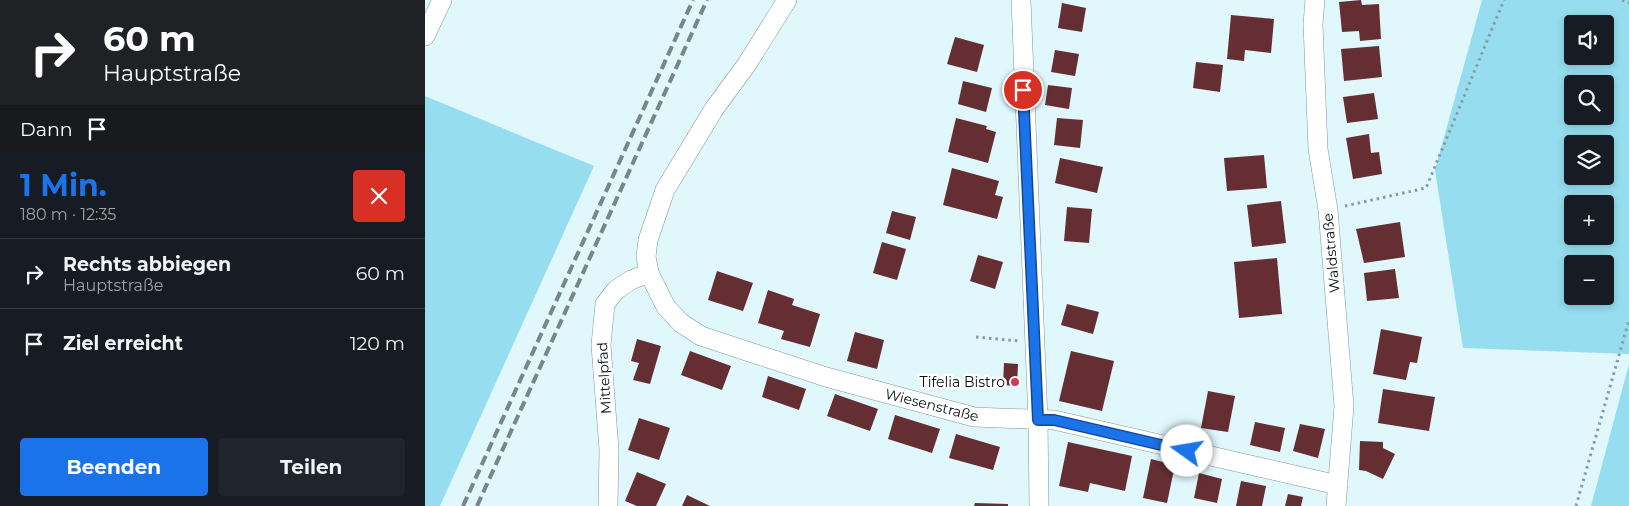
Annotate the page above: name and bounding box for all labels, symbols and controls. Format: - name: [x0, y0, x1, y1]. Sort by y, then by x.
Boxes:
- map controls: [1564, 15, 1614, 305]
- button: sound: [1564, 15, 1614, 65]
- text: 60 m: [103, 17, 196, 60]
- icon: right: [20, 20, 85, 85]
- text: Hauptstraße: [103, 60, 241, 87]
- pin: [1002, 69, 1044, 111]
- button: search: [1564, 75, 1614, 125]
- icon: arrive: [1009, 76, 1037, 104]
- icon: arrive: [83, 115, 111, 143]
- text: Dann: [20, 118, 73, 141]
- button: layers: [1564, 135, 1614, 185]
- text: 1 Min.: [20, 167, 107, 204]
- button: close: [353, 170, 405, 222]
- button: +: [1564, 195, 1614, 245]
- text: 180 m · 12:35: [20, 205, 116, 224]
- street label: Waldstraße: [1319, 212, 1343, 294]
- text: Rechts abbiegen: [63, 253, 231, 276]
- button: −: [1564, 255, 1614, 305]
- icon: right: [20, 260, 48, 288]
- text: 60 m: [356, 262, 405, 285]
- text: Hauptstraße: [63, 276, 163, 295]
- icon: arrive: [20, 330, 48, 358]
- text: Ziel erreicht: [63, 332, 183, 355]
- text: 120 m: [350, 332, 405, 355]
- street label: Mittelpfad: [593, 342, 615, 414]
- place label: Tifelia Bistro: [920, 373, 1005, 391]
- marker: Tifelia Bistro: [1009, 376, 1021, 388]
- street label: Wiesenstraße: [883, 385, 981, 425]
- position arrow: [1160, 424, 1212, 476]
- button: Beenden: [20, 438, 208, 496]
- button: Teilen: [218, 438, 405, 496]

